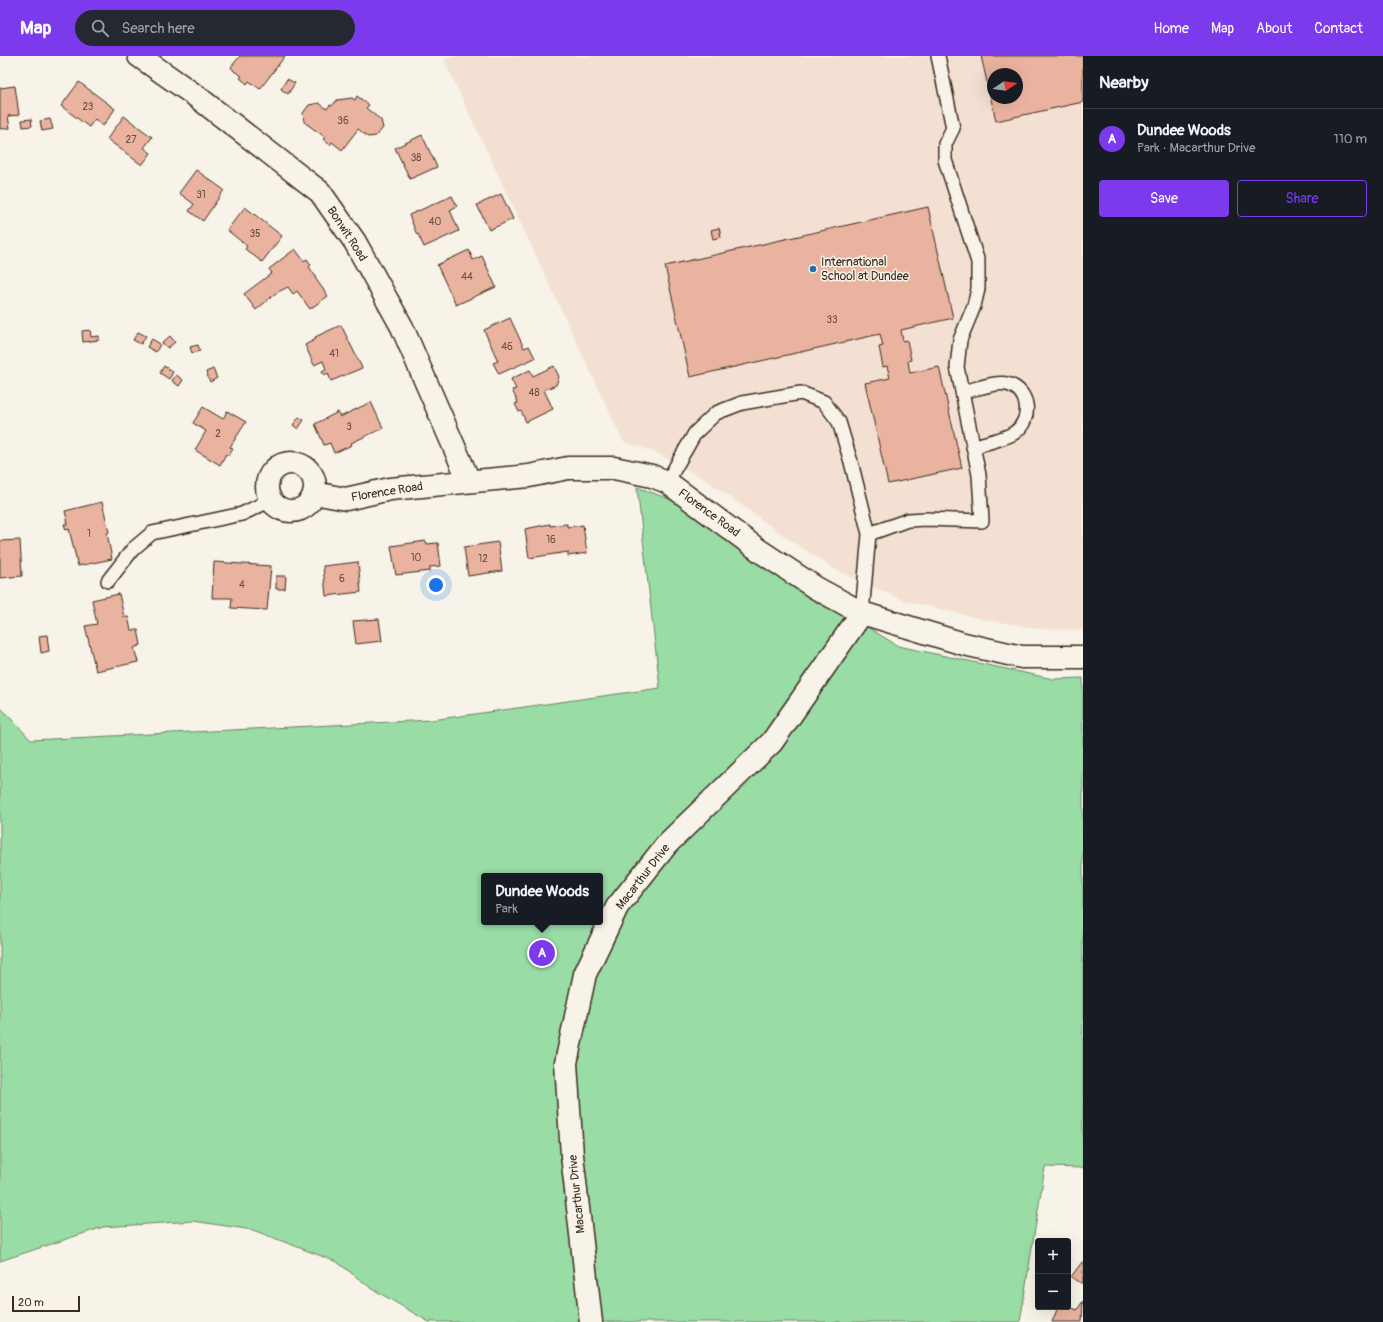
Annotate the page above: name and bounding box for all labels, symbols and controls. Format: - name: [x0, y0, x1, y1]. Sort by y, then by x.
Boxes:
- search box: [75, 10, 355, 46]
- text: Map: [20, 16, 51, 40]
- icon: search: [89, 17, 111, 39]
- text: Search here: [121, 19, 195, 38]
- text: Home: [1154, 20, 1189, 37]
- text: Map: [1211, 20, 1234, 37]
- text: About: [1256, 20, 1292, 37]
- text: Contact: [1314, 20, 1363, 37]
- north arrow: [987, 68, 1023, 104]
- text: Nearby: [1099, 72, 1148, 93]
- house number: 23: [83, 101, 94, 113]
- house number: 36: [337, 115, 349, 127]
- text: Dundee Woods: [1137, 121, 1231, 140]
- text: A: [1108, 131, 1116, 147]
- text: 110 m: [1334, 131, 1367, 147]
- house number: 27: [126, 134, 137, 146]
- text: Park · Macarthur Drive: [1137, 140, 1255, 156]
- house number: 38: [411, 152, 421, 164]
- button: Save: [1099, 180, 1229, 217]
- button: Share: [1237, 180, 1367, 217]
- house number: 31: [196, 189, 206, 201]
- street label: Bonwit Road: [324, 204, 370, 264]
- house number: 40: [429, 216, 441, 228]
- house number: 35: [250, 228, 261, 240]
- place label: International School at Dundee: [821, 255, 909, 284]
- marker: International School at Dundee: [808, 264, 818, 274]
- house number: 44: [461, 271, 473, 283]
- house number: 33: [826, 314, 838, 326]
- house number: 46: [501, 341, 513, 353]
- house number: 41: [329, 348, 339, 360]
- house number: 48: [529, 387, 539, 399]
- house number: 3: [346, 421, 352, 433]
- house number: 2: [215, 428, 221, 440]
- street label: Florence Road: [350, 479, 424, 505]
- street label: Florence Road: [675, 486, 743, 540]
- house number: 1: [87, 528, 91, 540]
- house number: 16: [546, 534, 556, 546]
- house number: 10: [411, 552, 422, 564]
- house number: 12: [478, 553, 488, 565]
- house number: 6: [339, 573, 345, 585]
- your location: [426, 575, 446, 595]
- house number: 4: [239, 579, 245, 591]
- street label: Macarthur Drive: [613, 841, 673, 913]
- popup: [481, 873, 603, 925]
- text: Dundee Woods: [495, 882, 589, 901]
- text: Park: [495, 901, 518, 917]
- pin: A: [529, 938, 555, 968]
- street label: Macarthur Drive: [565, 1154, 589, 1234]
- map controls: [1035, 1238, 1071, 1310]
- button: +: [1035, 1238, 1071, 1274]
- button: −: [1035, 1274, 1071, 1310]
- scale bar: [12, 1294, 80, 1313]
- text: 20 m: [18, 1296, 44, 1309]

